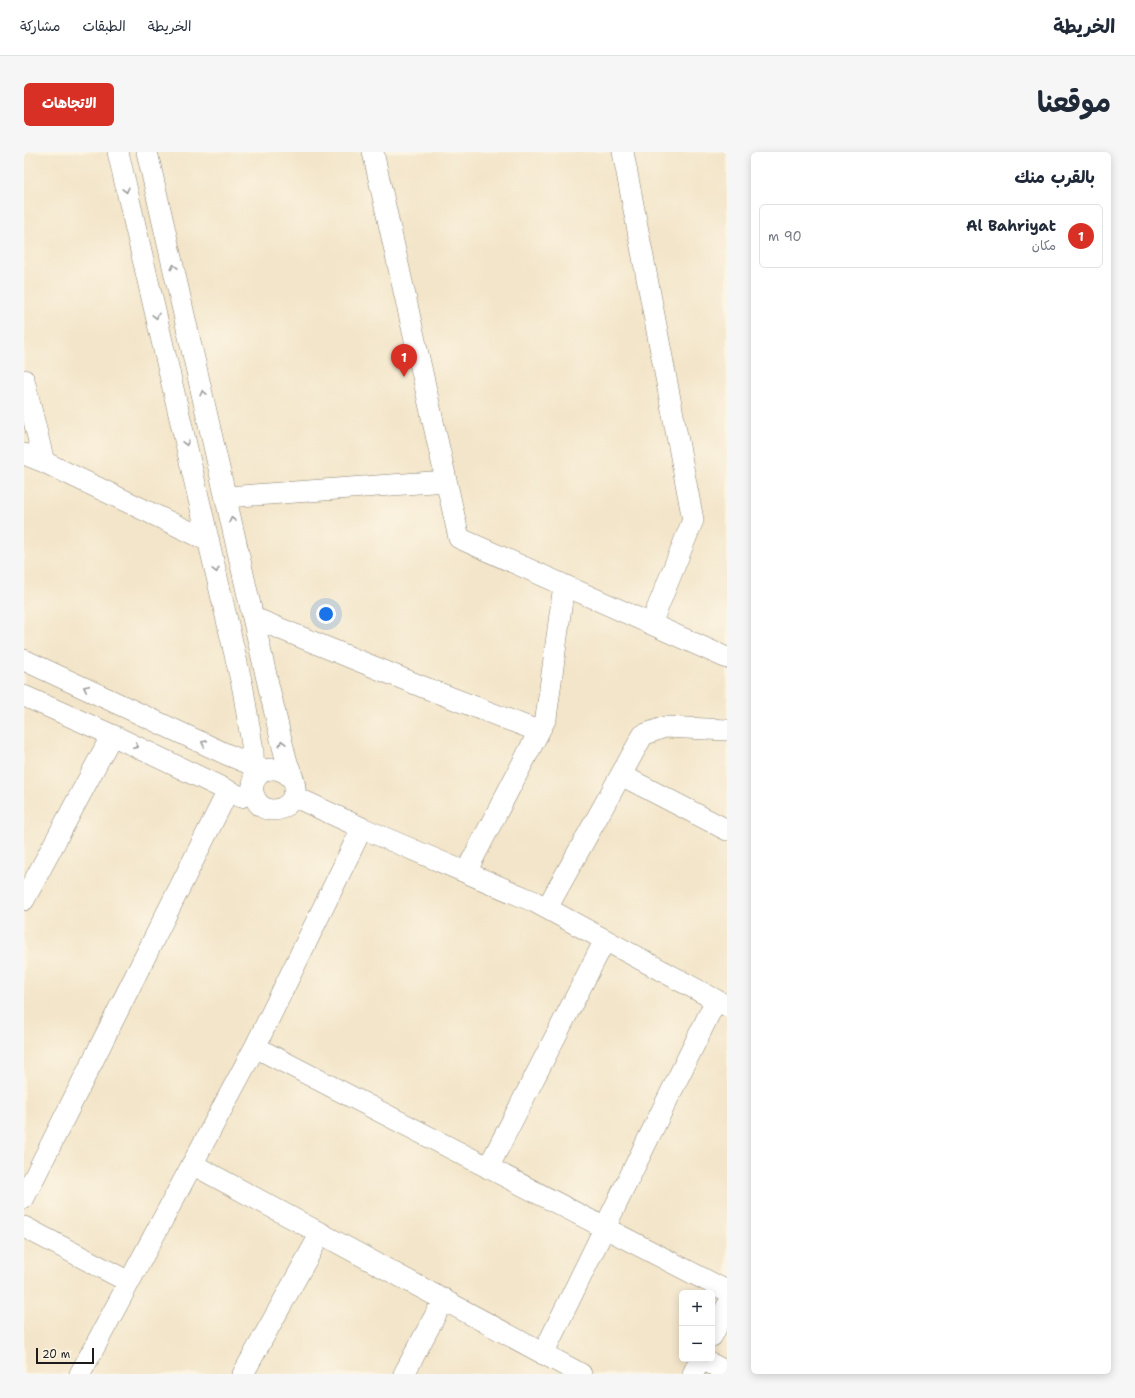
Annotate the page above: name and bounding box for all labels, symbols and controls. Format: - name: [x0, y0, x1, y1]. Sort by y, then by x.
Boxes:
- text: الخريطة: [1053, 14, 1115, 39]
- text: مشاركة: [20, 17, 60, 35]
- text: الطبقات: [82, 17, 126, 35]
- text: الخريطة: [148, 17, 191, 35]
- button: الاتجاهات: [24, 83, 114, 126]
- text: موقعنا: [1037, 83, 1111, 121]
- text: بالقرب منك: [1015, 166, 1095, 188]
- one-way arrow: [122, 187, 130, 193]
- text: Al Bahriyat: [966, 216, 1056, 236]
- text: 90 m: [768, 228, 802, 245]
- text: 1: [1078, 228, 1084, 245]
- text: مكان: [1032, 237, 1056, 254]
- one-way arrow: [170, 264, 178, 270]
- one-way arrow: [152, 313, 160, 320]
- pin: 1: [391, 344, 417, 377]
- one-way arrow: [199, 390, 207, 397]
- one-way arrow: [182, 440, 190, 446]
- one-way arrow: [228, 517, 236, 523]
- one-way arrow: [211, 566, 219, 573]
- your location: [316, 604, 336, 624]
- one-way arrow: [82, 685, 90, 693]
- one-way arrow: [279, 739, 287, 746]
- one-way arrow: [200, 740, 208, 748]
- one-way arrow: [132, 741, 139, 749]
- map controls: [679, 1290, 715, 1362]
- button: +: [679, 1290, 715, 1326]
- button: −: [679, 1326, 715, 1362]
- scale bar: [36, 1346, 94, 1365]
- text: 20 m: [42, 1347, 70, 1362]

